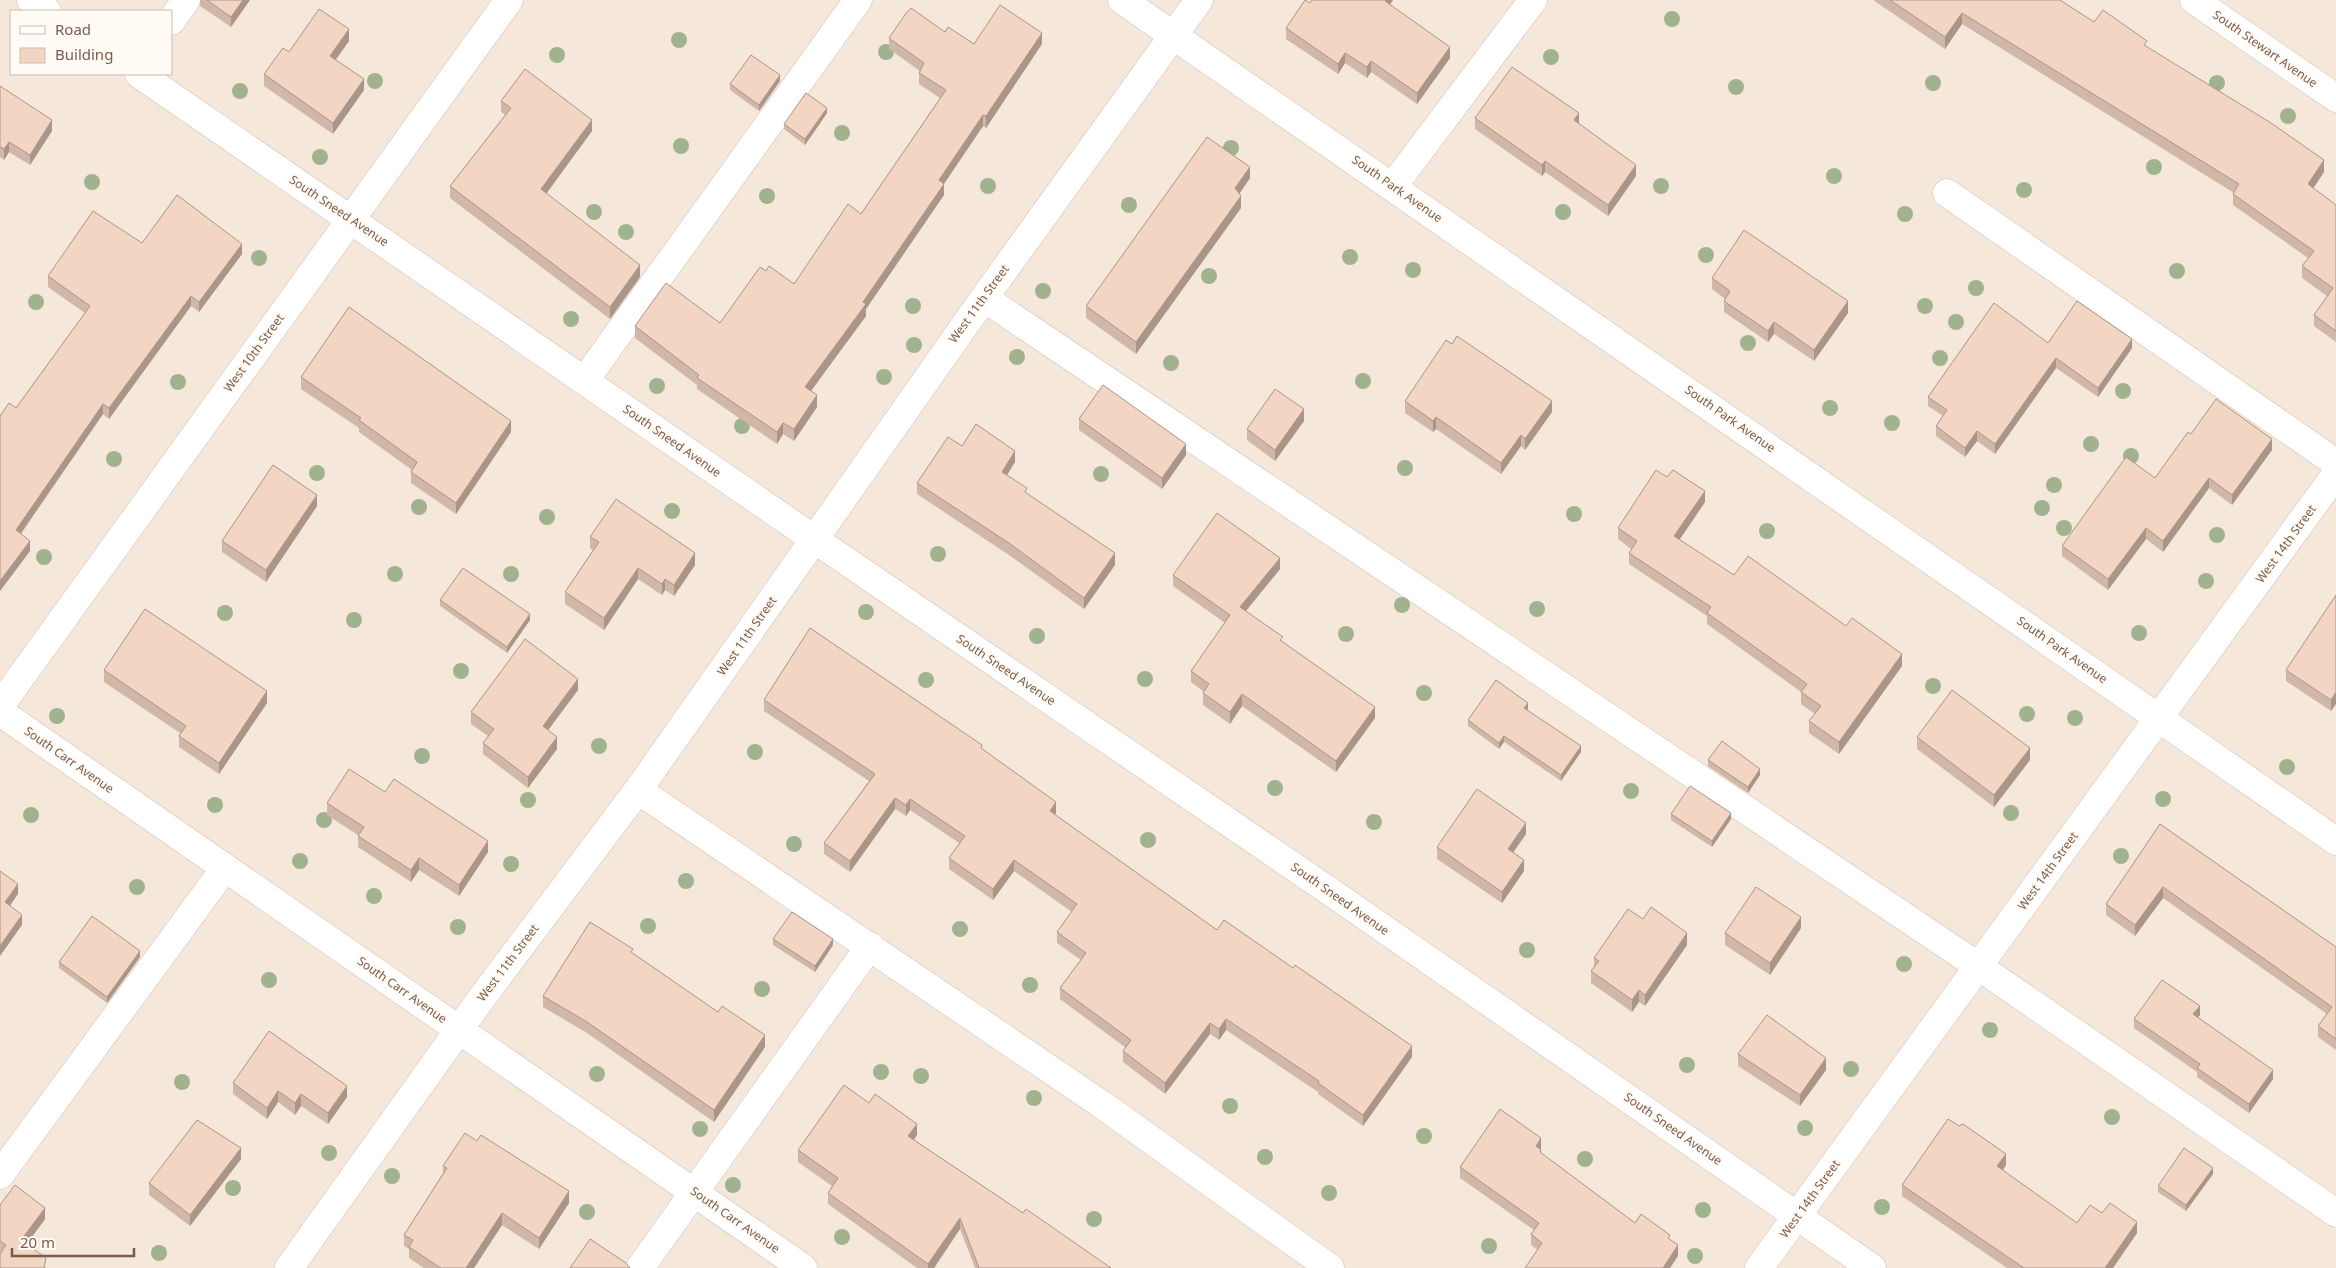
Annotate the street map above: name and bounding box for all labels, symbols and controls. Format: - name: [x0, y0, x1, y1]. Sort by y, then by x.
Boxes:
- street label: South Stewart Avenue: [2210, 6, 2321, 91]
- legend: [10, 10, 172, 75]
- text: Road: [55, 19, 91, 39]
- text: Building: [55, 44, 113, 64]
- street label: South Park Avenue: [1349, 151, 1446, 226]
- street label: South Sneed Avenue: [286, 171, 392, 250]
- street label: West 11th Street: [944, 261, 1013, 346]
- street label: West 10th Street: [219, 310, 288, 395]
- street label: South Park Avenue: [1682, 381, 1779, 456]
- street label: South Sneed Avenue: [620, 400, 725, 481]
- street label: West 14th Street: [2251, 501, 2320, 586]
- street label: West 11th Street: [713, 592, 781, 679]
- street label: South Park Avenue: [2014, 612, 2111, 687]
- street label: South Sneed Avenue: [953, 630, 1059, 709]
- street label: South Carr Avenue: [21, 722, 118, 797]
- street label: West 14th Street: [2013, 828, 2082, 913]
- street label: South Sneed Avenue: [1288, 858, 1393, 939]
- street label: West 11th Street: [473, 920, 543, 1005]
- street label: South Carr Avenue: [354, 952, 451, 1027]
- street label: South Sneed Avenue: [1621, 1088, 1726, 1169]
- street label: West 14th Street: [1775, 1156, 1844, 1241]
- street label: South Carr Avenue: [687, 1182, 784, 1257]
- scale bar: [12, 1226, 135, 1258]
- text: 20 m: [20, 1232, 55, 1252]

